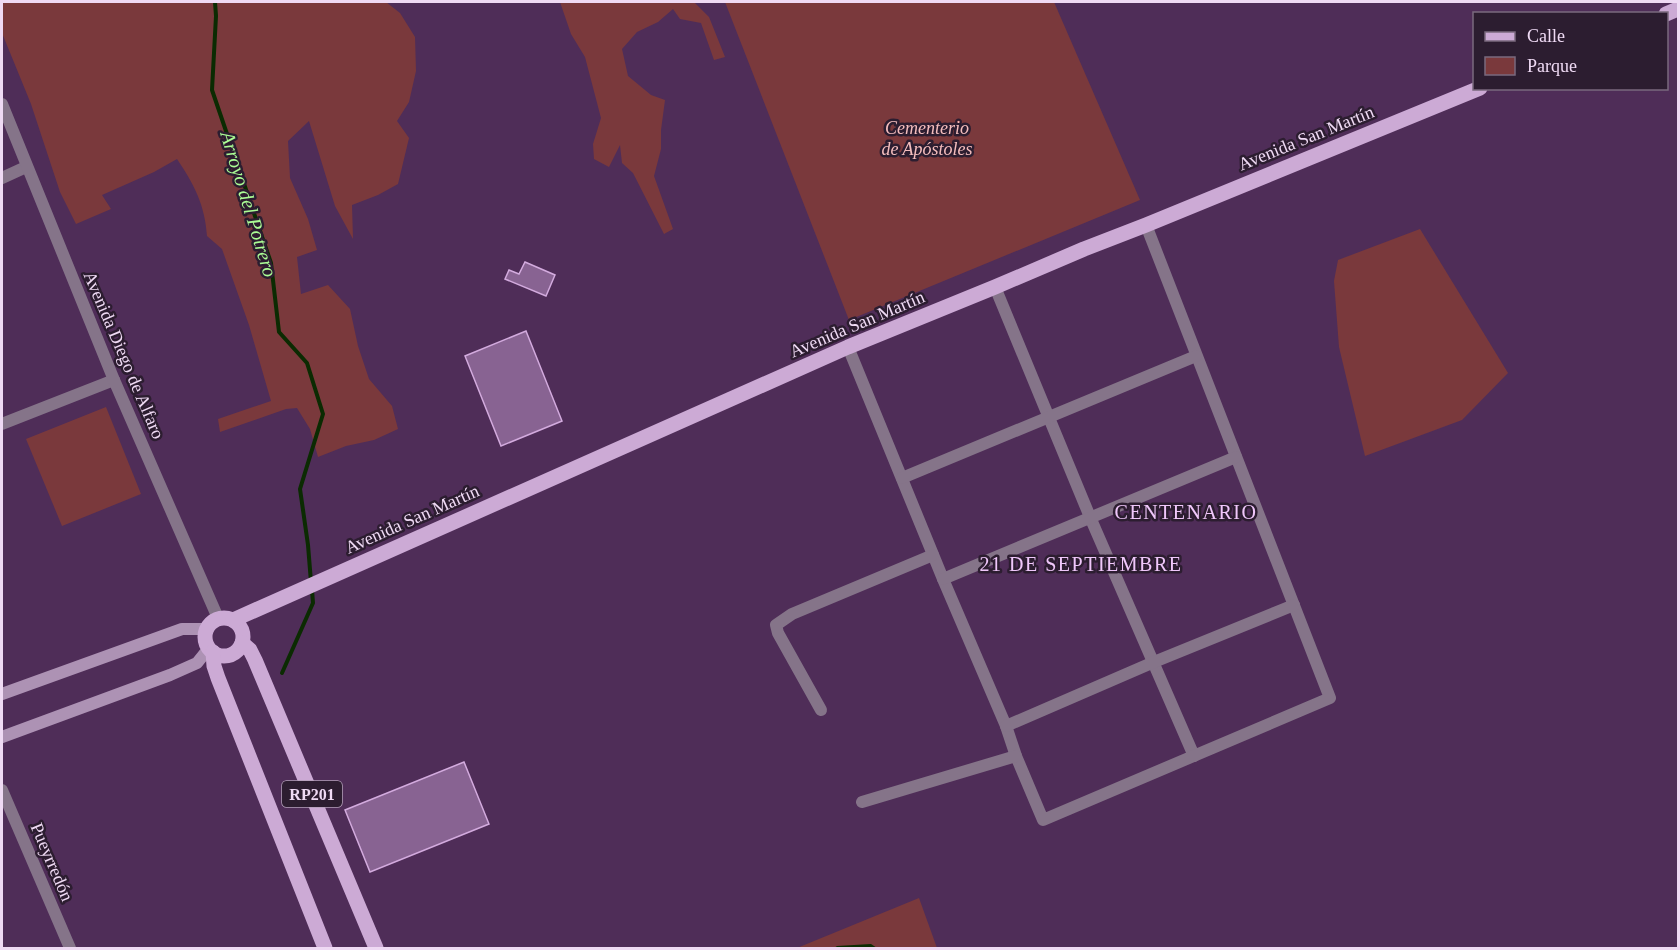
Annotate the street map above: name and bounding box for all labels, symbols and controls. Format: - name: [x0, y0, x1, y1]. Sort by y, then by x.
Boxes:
- legend: [1473, 12, 1668, 90]
- text: Calle: [1527, 26, 1565, 46]
- text: Parque: [1527, 56, 1577, 76]
- street label: Avenida San Martín: [1235, 102, 1377, 174]
- park label: Cementerio de Apóstoles: [881, 118, 973, 159]
- water label: Arroyo del Potrero: [215, 127, 282, 280]
- street label: Avenida Diego de Alfaro: [80, 268, 168, 442]
- street label: Avenida San Martín: [787, 287, 927, 361]
- street label: Avenida San Martín: [342, 480, 482, 558]
- district label: CENTENARIO: [1115, 501, 1257, 523]
- district label: 21 DE SEPTIEMBRE: [980, 553, 1182, 575]
- road number: RP201: [282, 781, 342, 807]
- street label: Pueyrredón: [27, 820, 77, 904]

